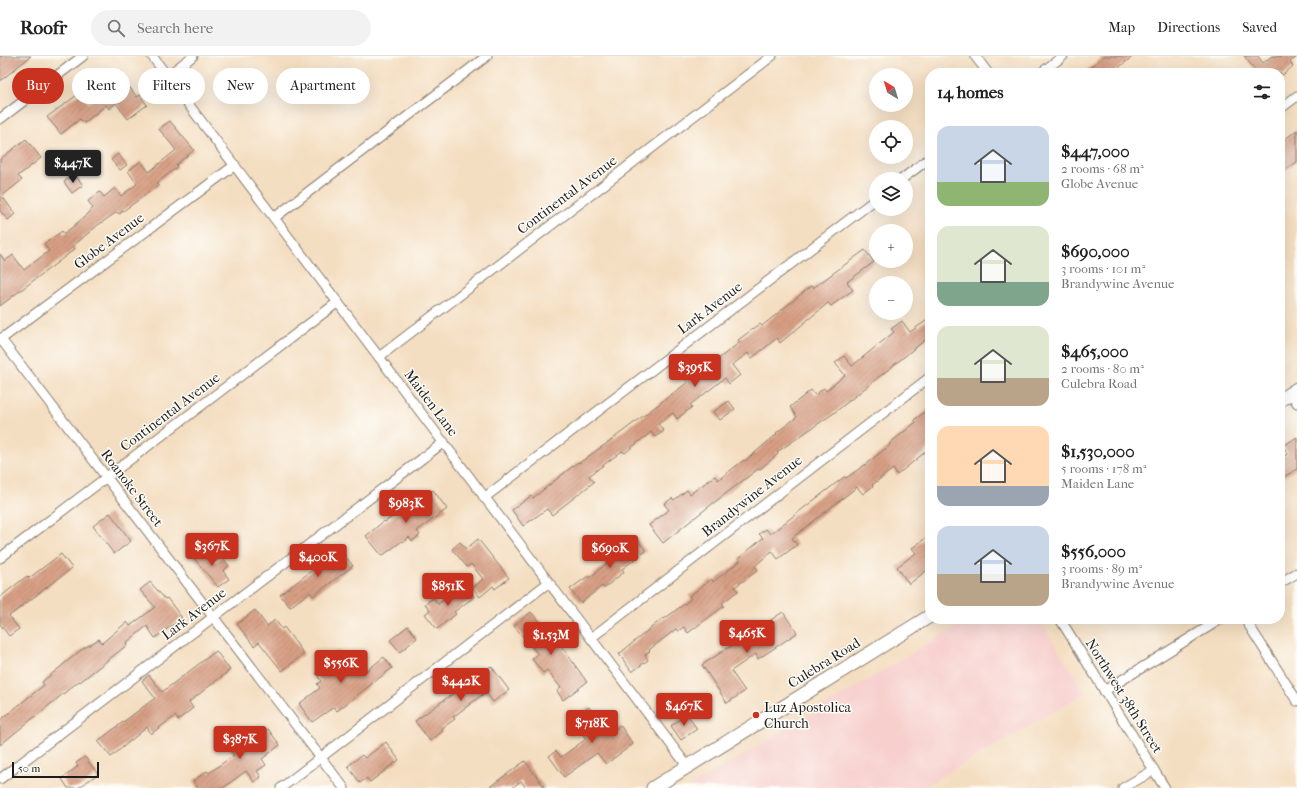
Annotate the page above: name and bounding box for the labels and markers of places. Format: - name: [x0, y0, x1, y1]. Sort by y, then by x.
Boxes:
- pin: $447K: [45, 150, 101, 184]
- pin: $395K: [667, 354, 723, 388]
- pin: $983K: [378, 490, 434, 524]
- pin: $367K: [184, 533, 240, 567]
- pin: $690K: [582, 535, 638, 569]
- pin: $400K: [290, 544, 346, 578]
- pin: $851K: [420, 573, 476, 607]
- pin: $465K: [719, 620, 775, 654]
- pin: $1.53M: [518, 622, 584, 656]
- pin: $556K: [313, 650, 369, 684]
- pin: $442K: [433, 668, 489, 702]
- pin: $467K: [656, 693, 712, 727]
- place label: Luz Apostolica Church: [764, 699, 852, 732]
- pin: $718K: [564, 710, 620, 744]
- marker: Luz Apostolica Church: [751, 710, 761, 720]
- pin: $387K: [212, 726, 268, 760]

